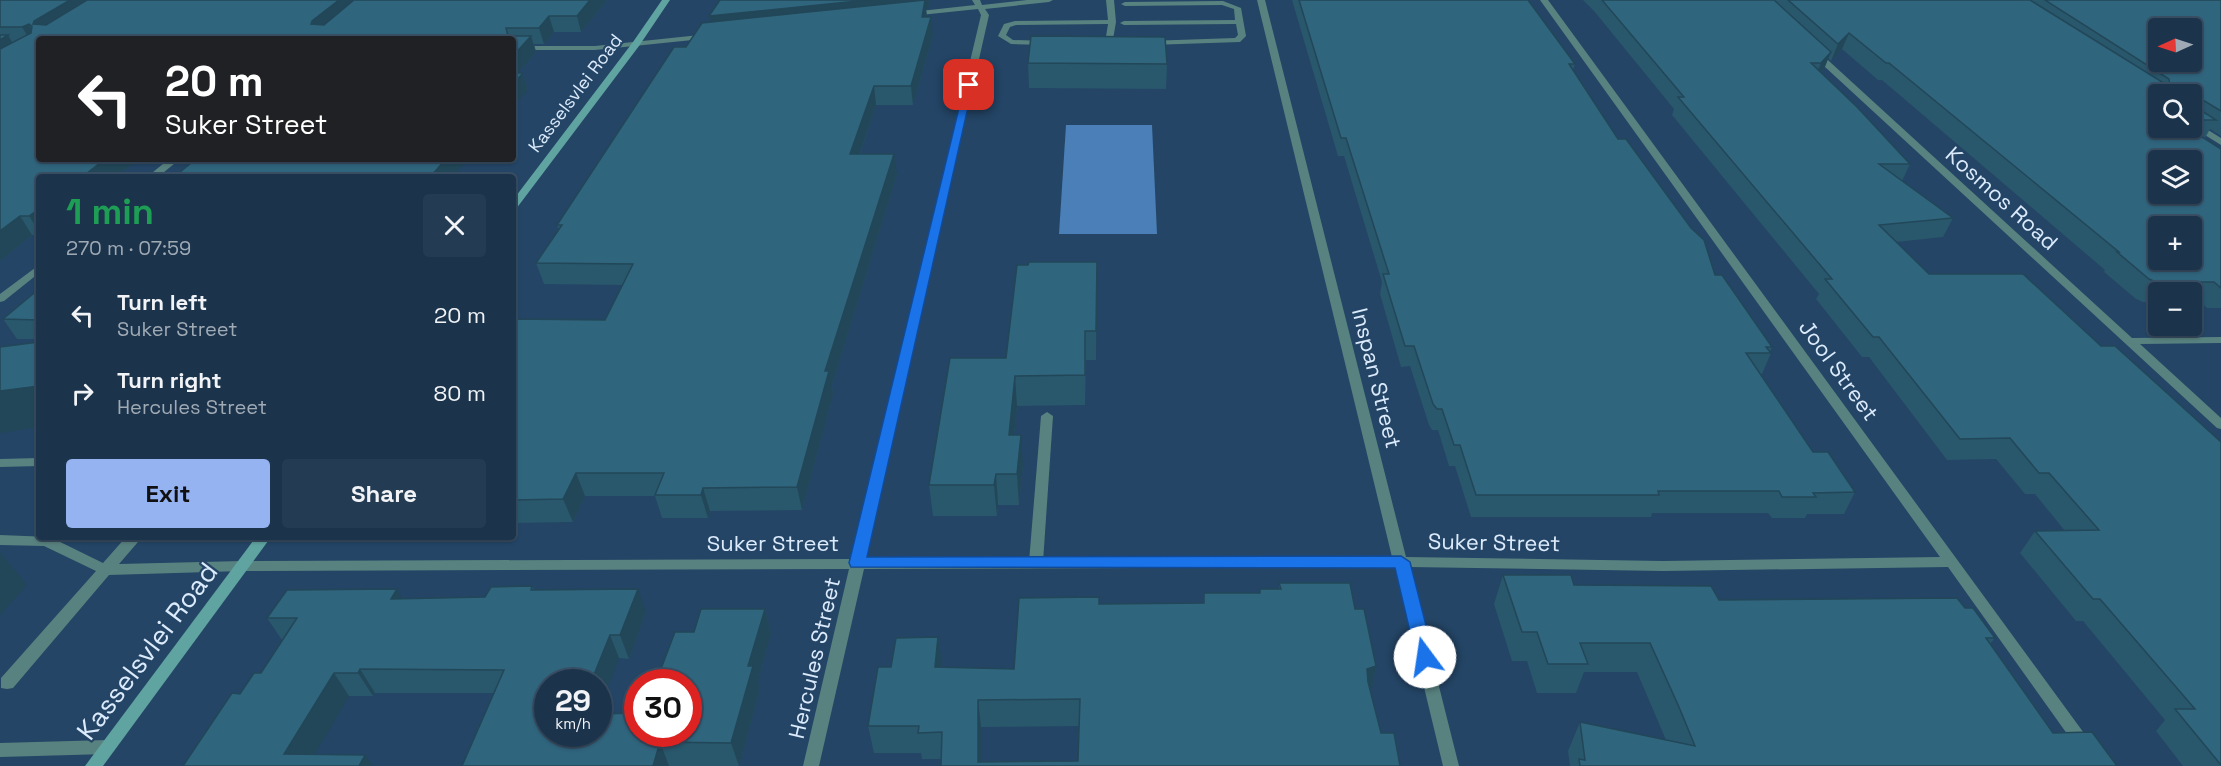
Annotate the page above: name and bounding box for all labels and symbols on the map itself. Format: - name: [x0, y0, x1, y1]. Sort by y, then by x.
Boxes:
- north arrow: [2148, 18, 2202, 72]
- street label: Kasselsvlei Road: [523, 29, 627, 157]
- pin: [943, 59, 994, 110]
- street label: Kosmos Road: [1940, 140, 2064, 256]
- street label: Inspan Street: [1346, 305, 1408, 451]
- street label: Jool Street: [1793, 314, 1885, 426]
- street label: Suker Street: [1428, 527, 1560, 557]
- street label: Suker Street: [707, 529, 839, 557]
- street label: Kasselsvlei Road: [69, 555, 225, 747]
- street label: Hercules Street: [782, 575, 846, 741]
- position arrow: [1393, 625, 1457, 689]
- speed limit sign: 30: [624, 669, 702, 747]

